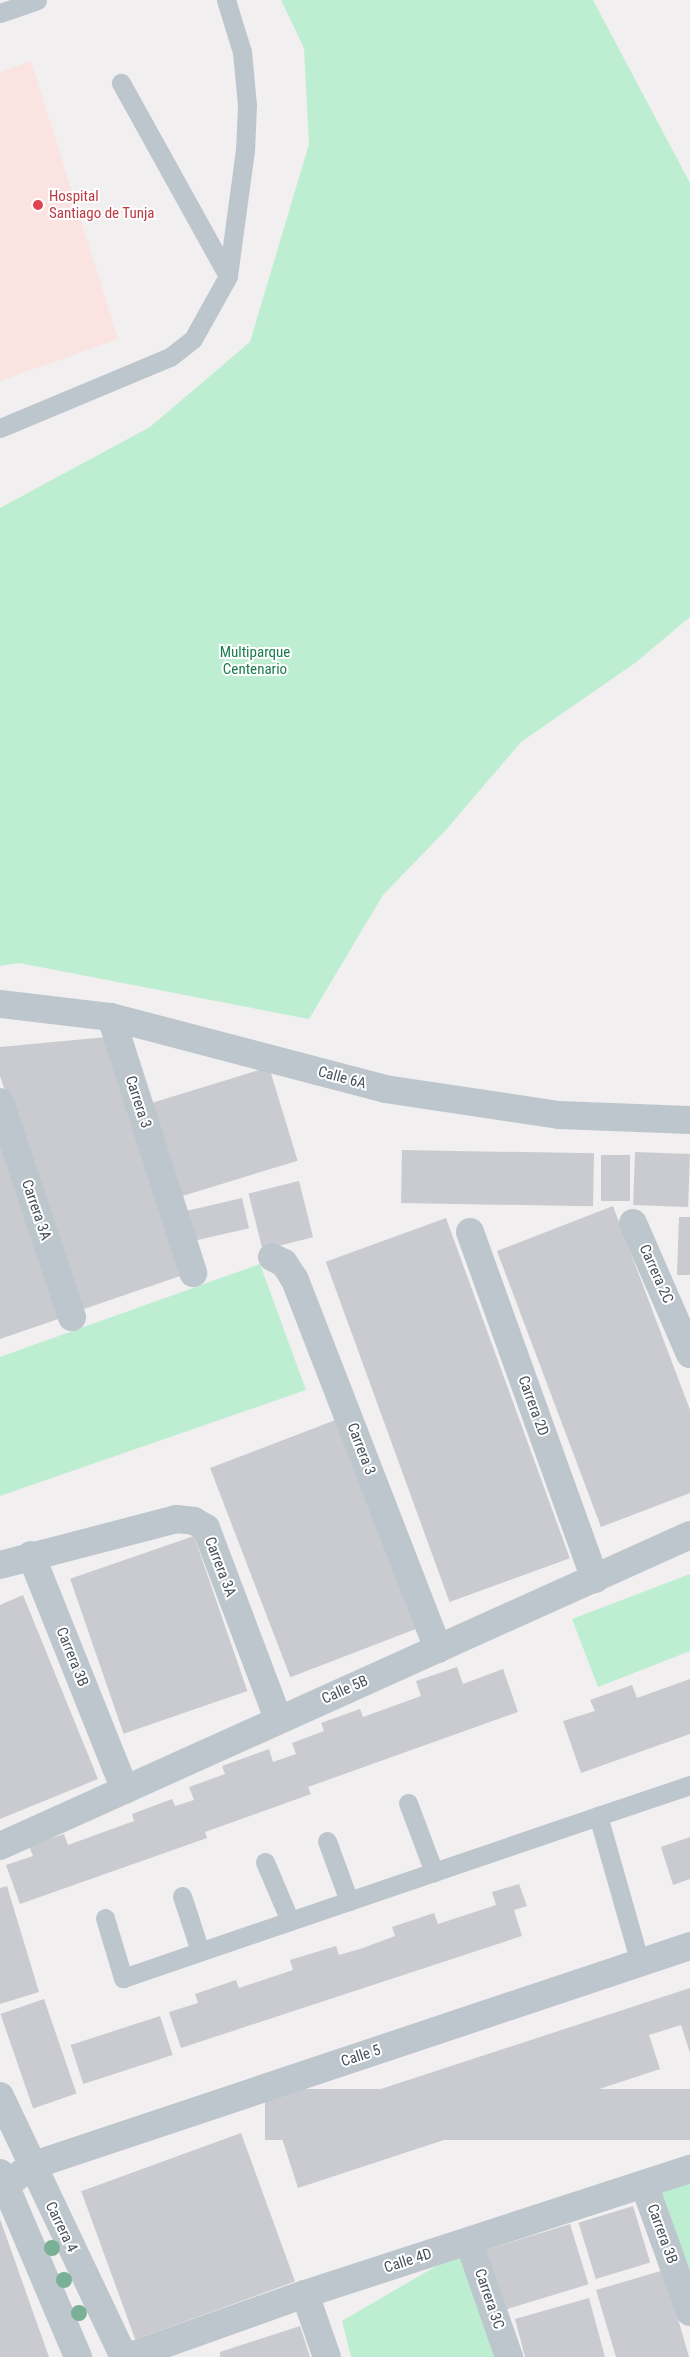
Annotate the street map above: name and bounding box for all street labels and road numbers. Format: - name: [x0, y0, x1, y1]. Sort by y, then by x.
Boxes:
- street label: Calle 6A: [316, 1063, 368, 1093]
- street label: Carrera 3: [121, 1074, 155, 1130]
- street label: Carrera 3A: [17, 1177, 55, 1243]
- street label: Carrera 2C: [635, 1242, 677, 1306]
- street label: Carrera 2D: [514, 1374, 552, 1438]
- street label: Carrera 3: [343, 1421, 379, 1477]
- street label: Carrera 3A: [200, 1535, 240, 1599]
- street label: Carrera 3B: [52, 1625, 92, 1689]
- street label: Calle 5B: [319, 1672, 371, 1708]
- street label: Calle 5: [339, 2041, 383, 2071]
- street label: Carrera 4: [41, 2199, 81, 2255]
- street label: Carrera 3B: [643, 2202, 681, 2266]
- street label: Calle 4D: [382, 2245, 434, 2277]
- street label: Carrera 3C: [470, 2267, 508, 2331]

